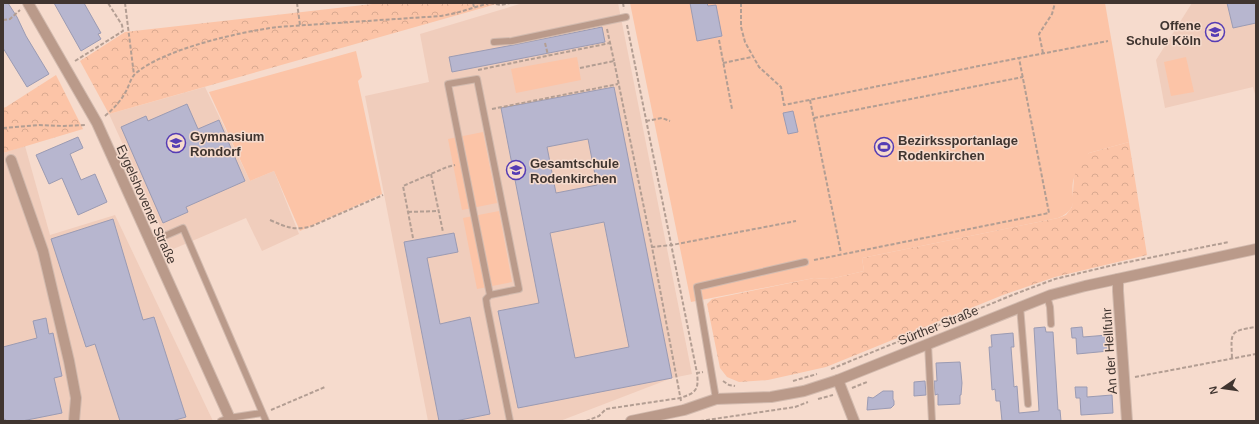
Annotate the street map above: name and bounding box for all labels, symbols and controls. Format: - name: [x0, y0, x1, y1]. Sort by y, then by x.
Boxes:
- place label: Offene Schule Köln: [1126, 18, 1201, 48]
- school or university icon: Offene Schule Köln: [1204, 21, 1226, 43]
- place label: Gymnasium Rondorf: [190, 129, 264, 159]
- school or university icon: Gymnasium Rondorf: [165, 132, 187, 154]
- place label: Bezirkssportanlage Rodenkirchen: [898, 133, 1018, 163]
- sports icon: Bezirkssportanlage Rodenkirchen: [873, 136, 895, 158]
- street label: Eygelshovener Straße: [114, 142, 180, 266]
- place label: Gesamtschule Rodenkirchen: [530, 156, 619, 186]
- school or university icon: Gesamtschule Rodenkirchen: [505, 159, 527, 181]
- street label: Sürther Straße: [896, 303, 981, 348]
- street label: An der Hellfuhr: [1099, 307, 1120, 395]
- north arrow: [1203, 368, 1243, 408]
- text: N: [1207, 385, 1220, 395]

